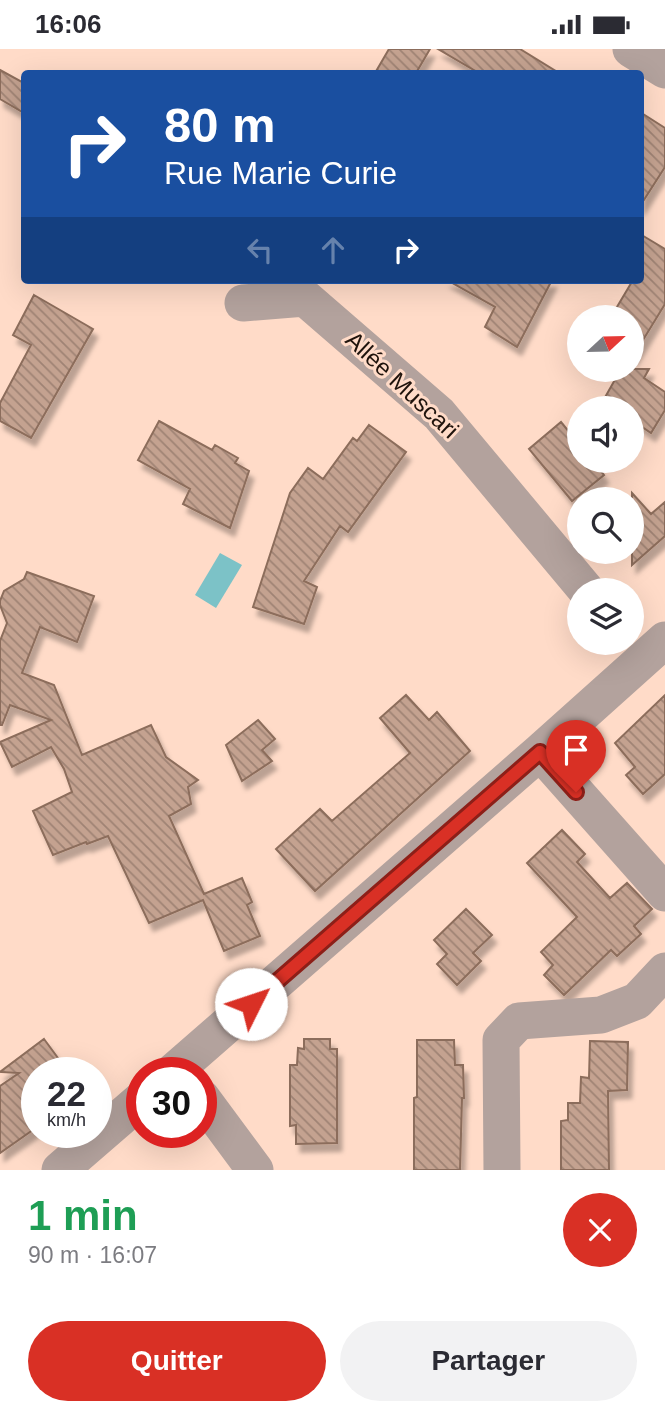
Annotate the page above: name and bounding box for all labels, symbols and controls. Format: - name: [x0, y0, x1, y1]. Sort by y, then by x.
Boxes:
- text: 16:06: [35, 9, 102, 39]
- icon: right: [49, 98, 140, 189]
- text: 80 m: [164, 98, 276, 152]
- text: Rue Marie Curie: [164, 155, 397, 191]
- icon: left: [241, 231, 279, 269]
- icon: ahead: [314, 231, 352, 269]
- icon: right: [387, 231, 425, 269]
- north arrow: [567, 305, 644, 381]
- map controls: [567, 305, 644, 655]
- street label: Allée Muscari: [340, 326, 464, 444]
- button: sound: [567, 396, 644, 473]
- button: search: [567, 487, 644, 564]
- button: layers: [567, 578, 644, 655]
- pin: [546, 720, 606, 792]
- icon: arrive: [557, 731, 595, 769]
- position arrow: [214, 967, 288, 1041]
- speed limit sign: 30: [126, 1057, 217, 1148]
- text: 22: [47, 1074, 86, 1113]
- text: km/h: [47, 1110, 86, 1130]
- text: 1 min: [28, 1192, 138, 1239]
- button: close: [563, 1193, 637, 1267]
- text: 90 m · 16:07: [28, 1242, 157, 1268]
- button: Quitter: [28, 1321, 326, 1401]
- button: Partager: [340, 1321, 637, 1401]

